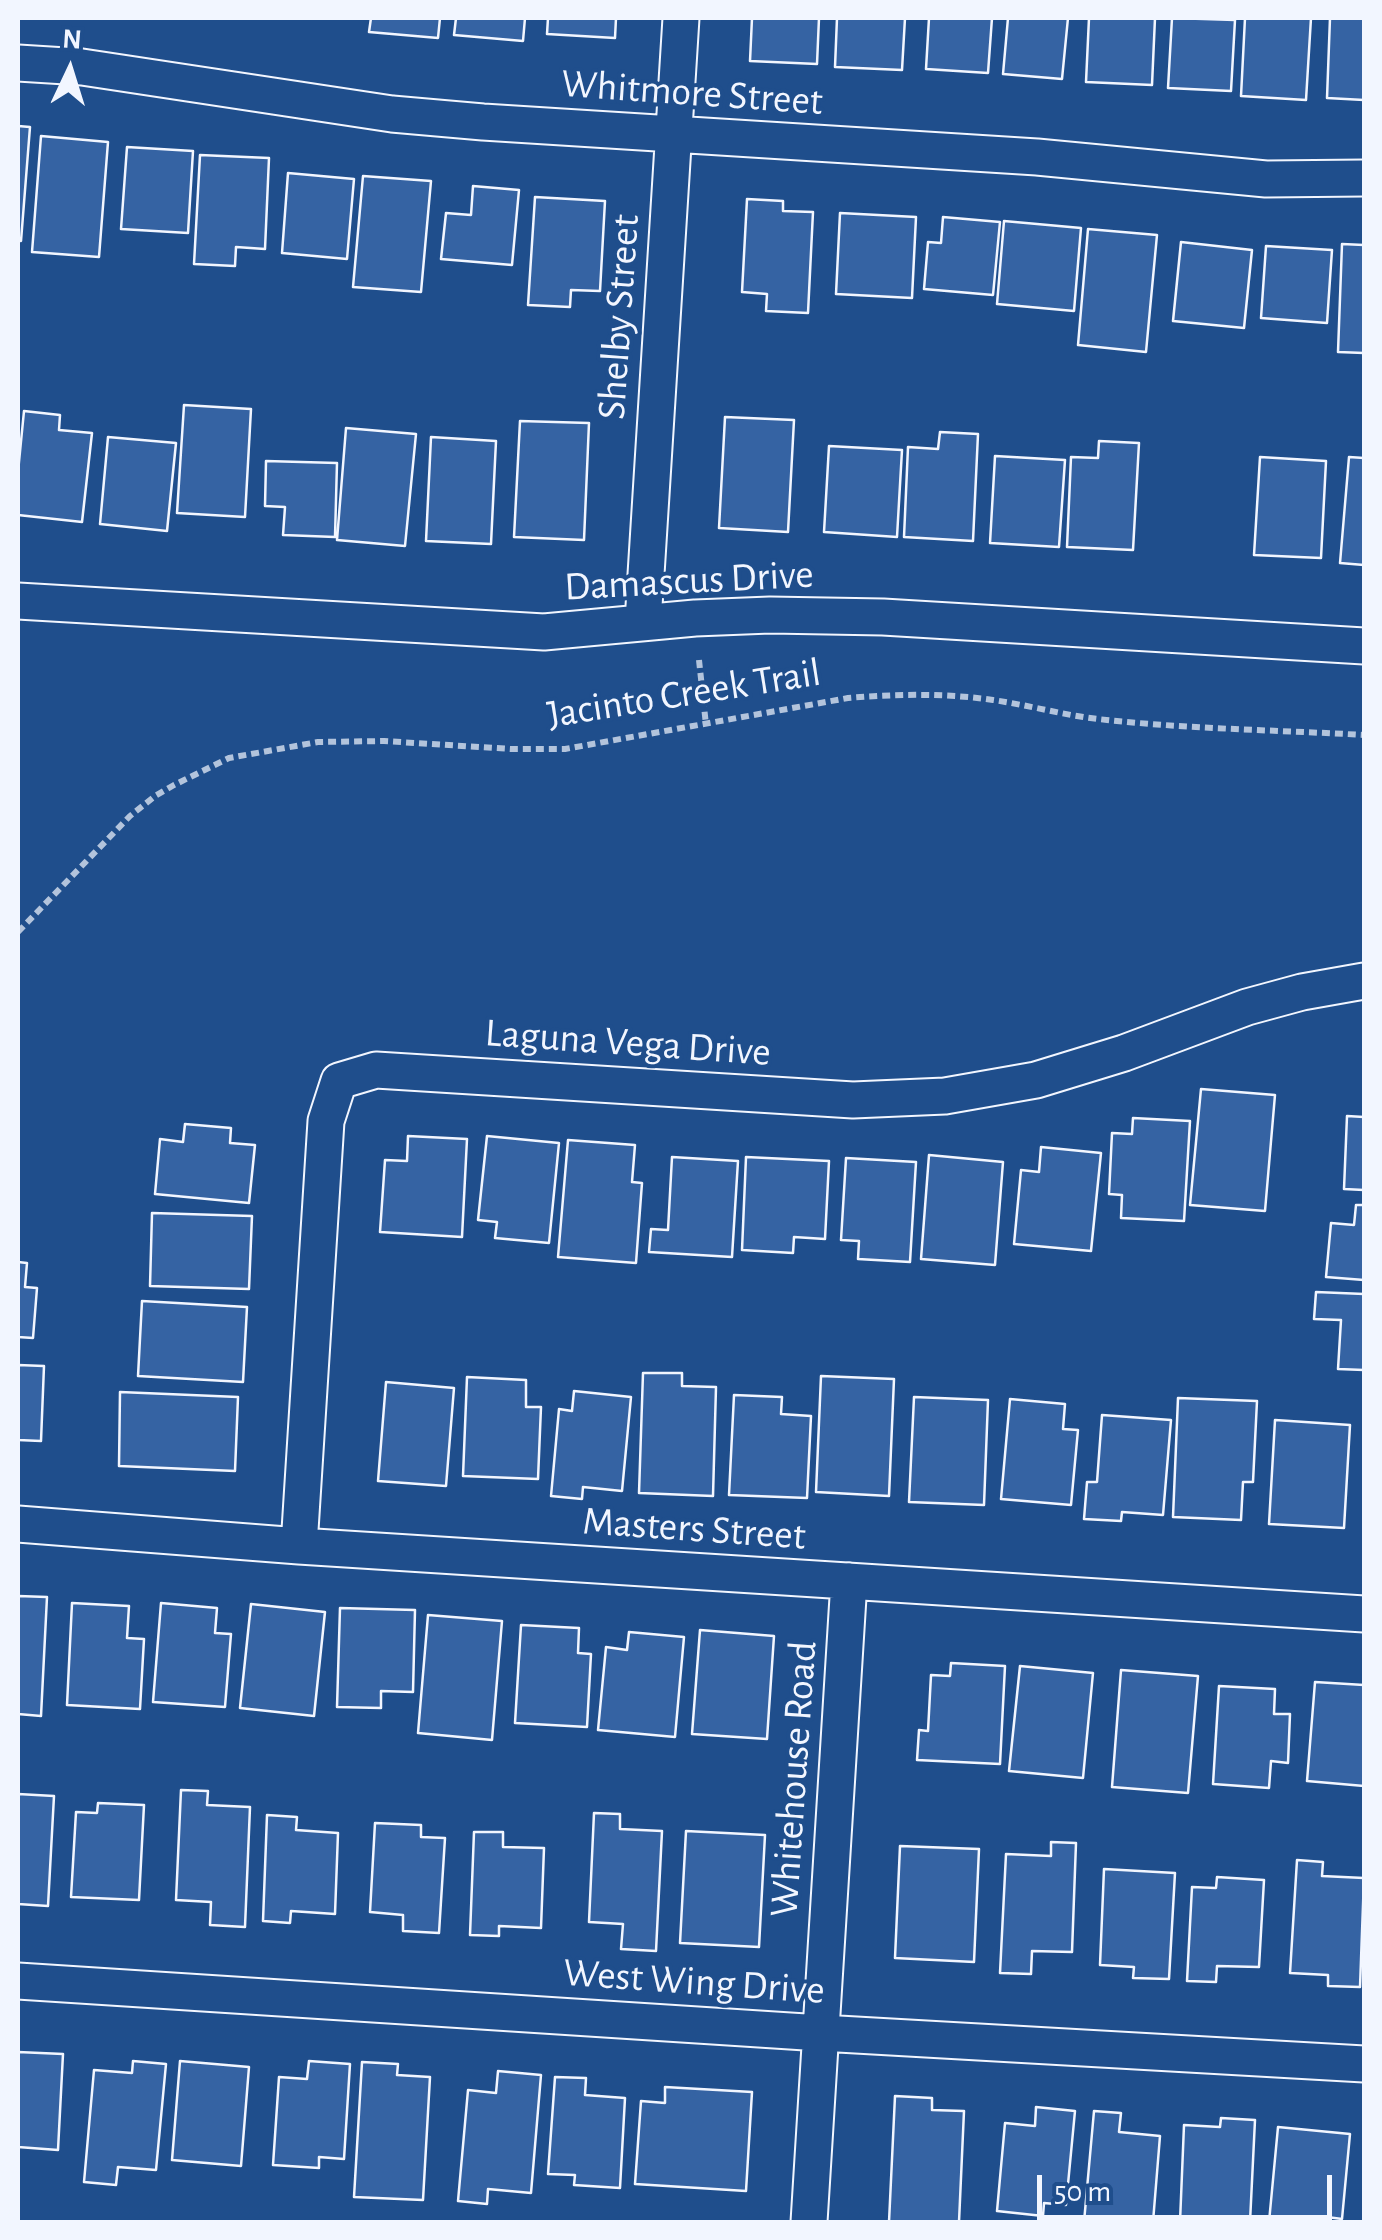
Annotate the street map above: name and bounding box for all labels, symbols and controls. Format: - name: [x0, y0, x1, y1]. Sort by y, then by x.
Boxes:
- north arrow: [20, 20, 120, 120]
- text: N: [61, 25, 83, 55]
- street label: Whitmore Street: [560, 60, 824, 126]
- street label: Shelby Street: [588, 213, 650, 421]
- street label: Damascus Drive: [563, 551, 815, 611]
- street label: Jacinto Creek Trail: [544, 649, 824, 739]
- street label: Laguna Vega Drive: [483, 1009, 773, 1077]
- street label: Masters Street: [581, 1497, 807, 1561]
- street label: Whitehouse Road: [760, 1639, 828, 1919]
- street label: West Wing Drive: [562, 1949, 826, 2015]
- scale bar: [1042, 2155, 1337, 2217]
- text: 50 m: [1054, 2177, 1111, 2207]

